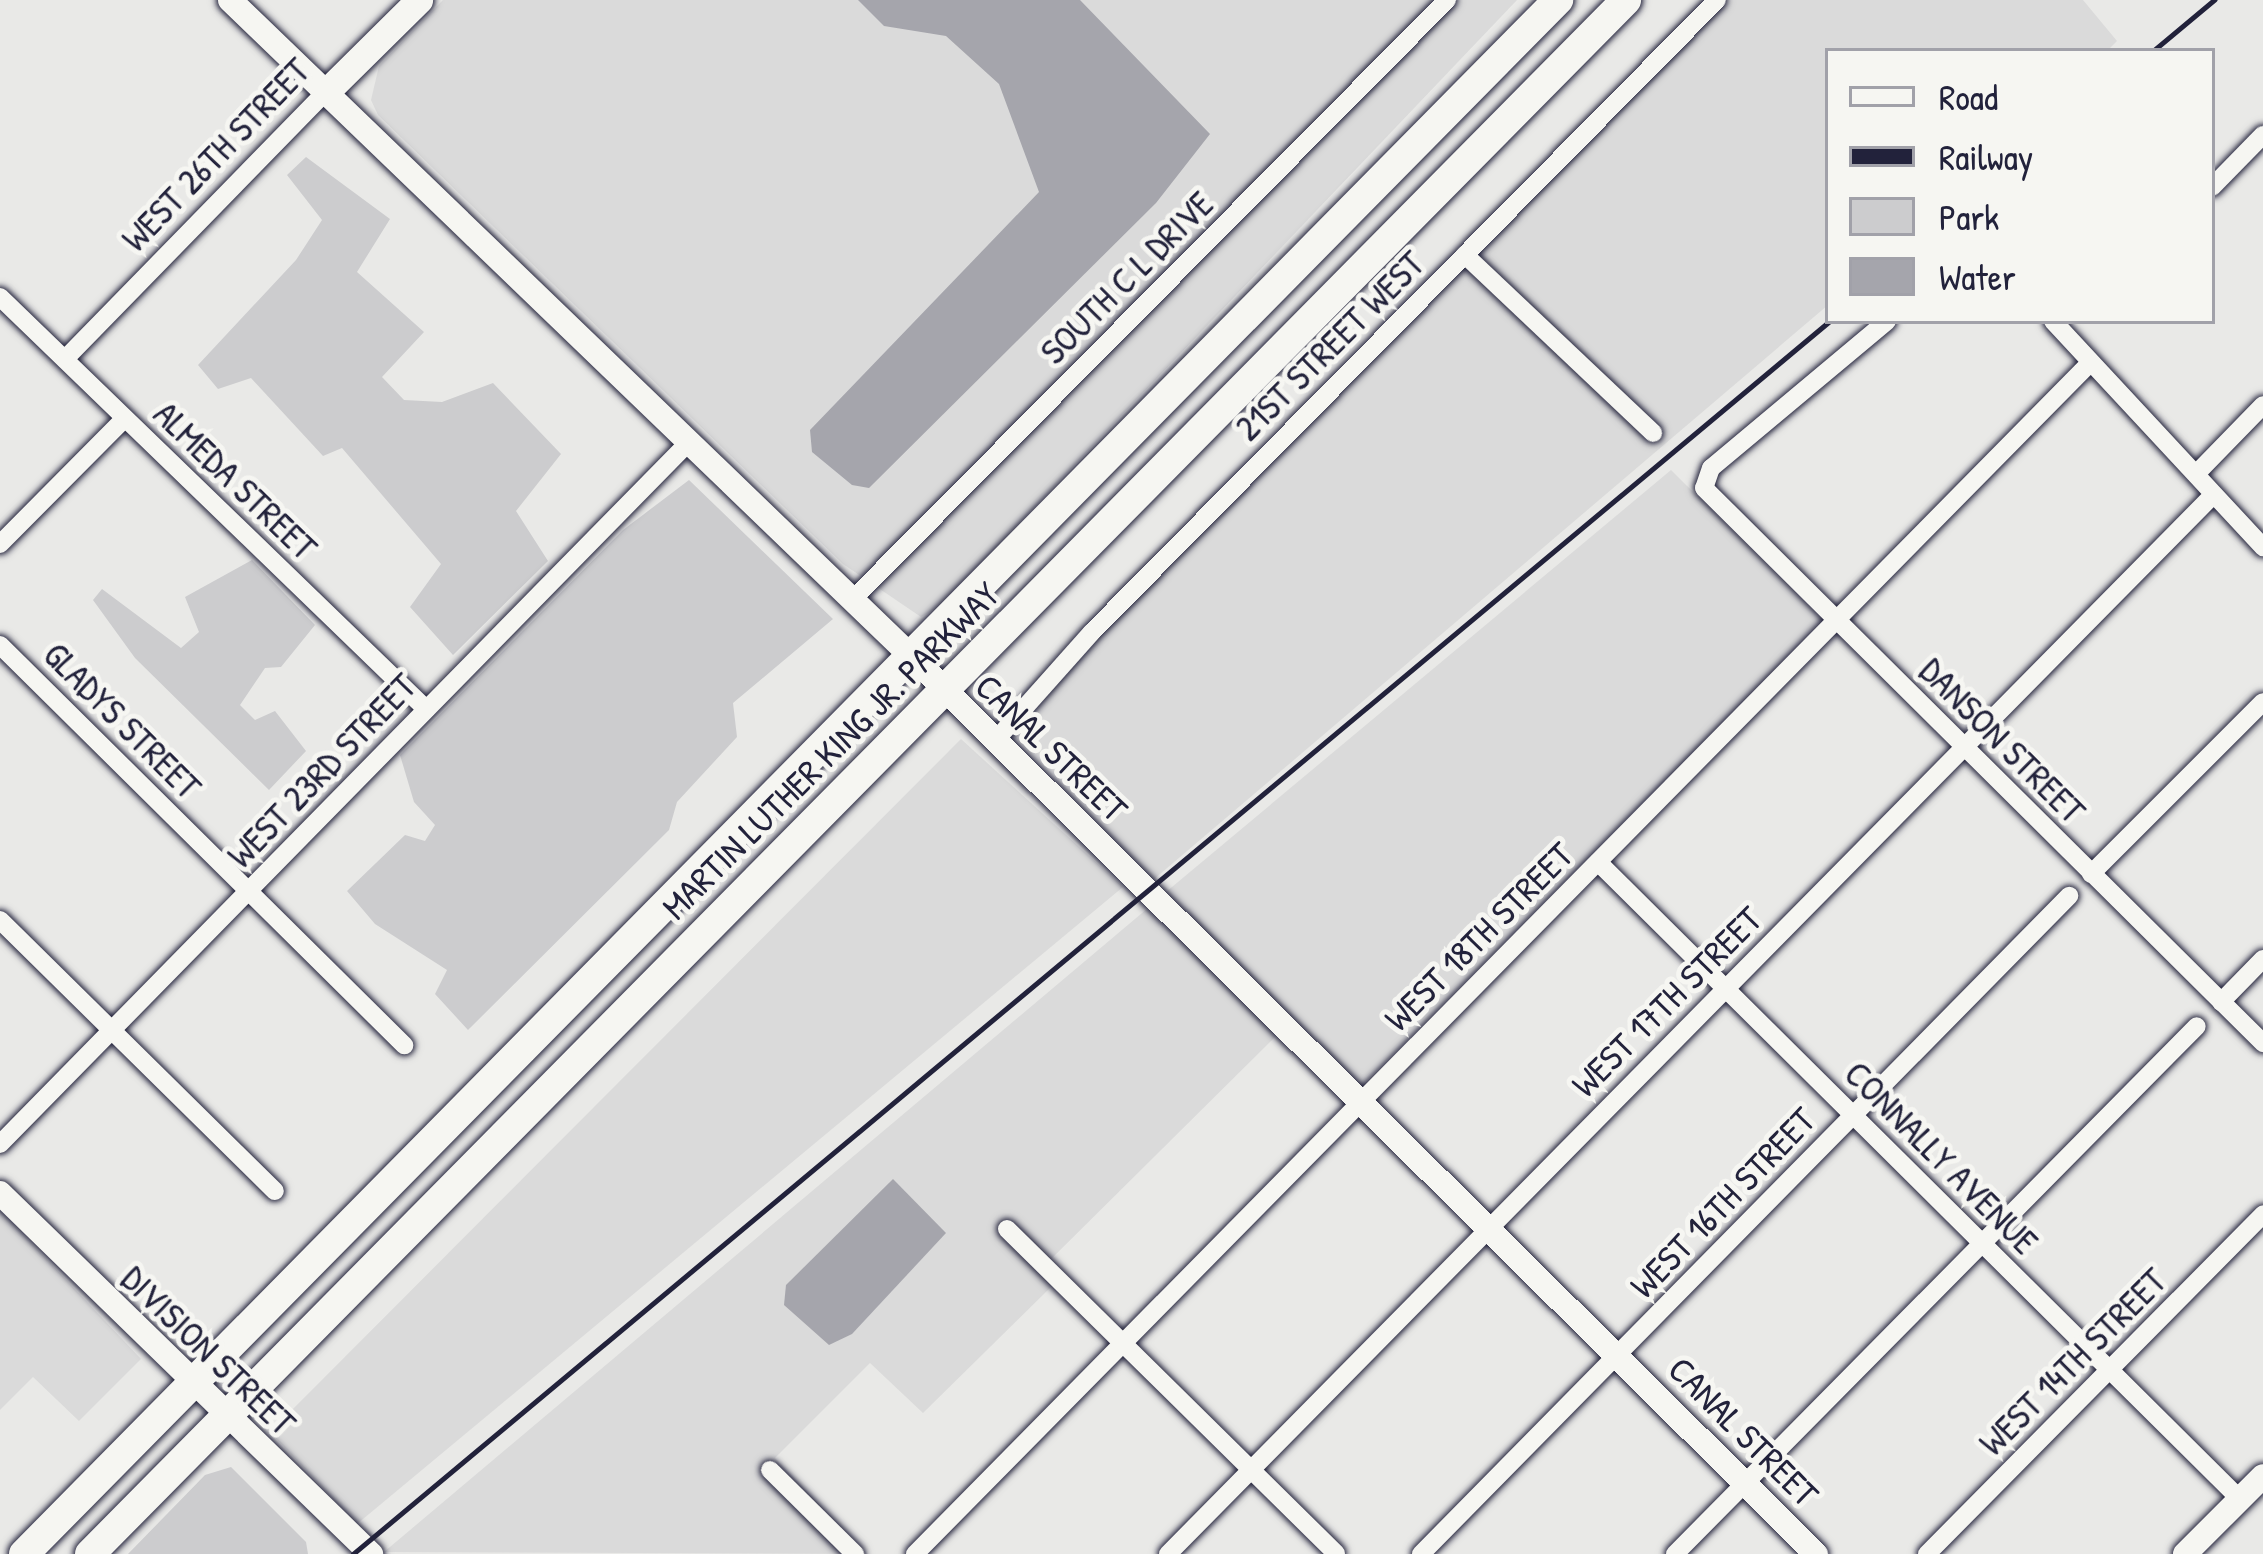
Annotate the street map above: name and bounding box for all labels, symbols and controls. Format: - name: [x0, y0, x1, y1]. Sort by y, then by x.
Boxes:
- legend: [1825, 48, 2215, 324]
- street label: WEST 26TH STREET: [112, 49, 318, 259]
- text: Road: [1939, 72, 1998, 121]
- text: Railway: [1939, 132, 2033, 181]
- street label: SOUTH C L DRIVE: [1031, 182, 1221, 372]
- text: Park: [1939, 192, 1999, 241]
- street label: 21ST STREET WEST: [1225, 241, 1433, 449]
- text: Water: [1939, 252, 2016, 301]
- street label: ALMEDA STREET: [146, 392, 326, 568]
- street label: MARTIN LUTHER KING JR. PARKWAY: [652, 572, 1008, 928]
- street label: GLADYS STREET: [35, 632, 211, 808]
- street label: DANSON STREET: [1911, 648, 2095, 832]
- street label: WEST 23RD STREET: [218, 664, 424, 876]
- street label: CANAL STREET: [967, 664, 1137, 830]
- street label: WEST 18TH STREET: [1375, 833, 1581, 1039]
- street label: WEST 17TH STREET: [1562, 897, 1770, 1105]
- street label: CONNALLY AVENUE: [1837, 1052, 2047, 1262]
- street label: WEST 16TH STREET: [1620, 1098, 1824, 1306]
- street label: DIVISION STREET: [113, 1256, 305, 1444]
- street label: WEST 14TH STREET: [1970, 1259, 2174, 1463]
- street label: CANAL STREET: [1660, 1347, 1828, 1515]

